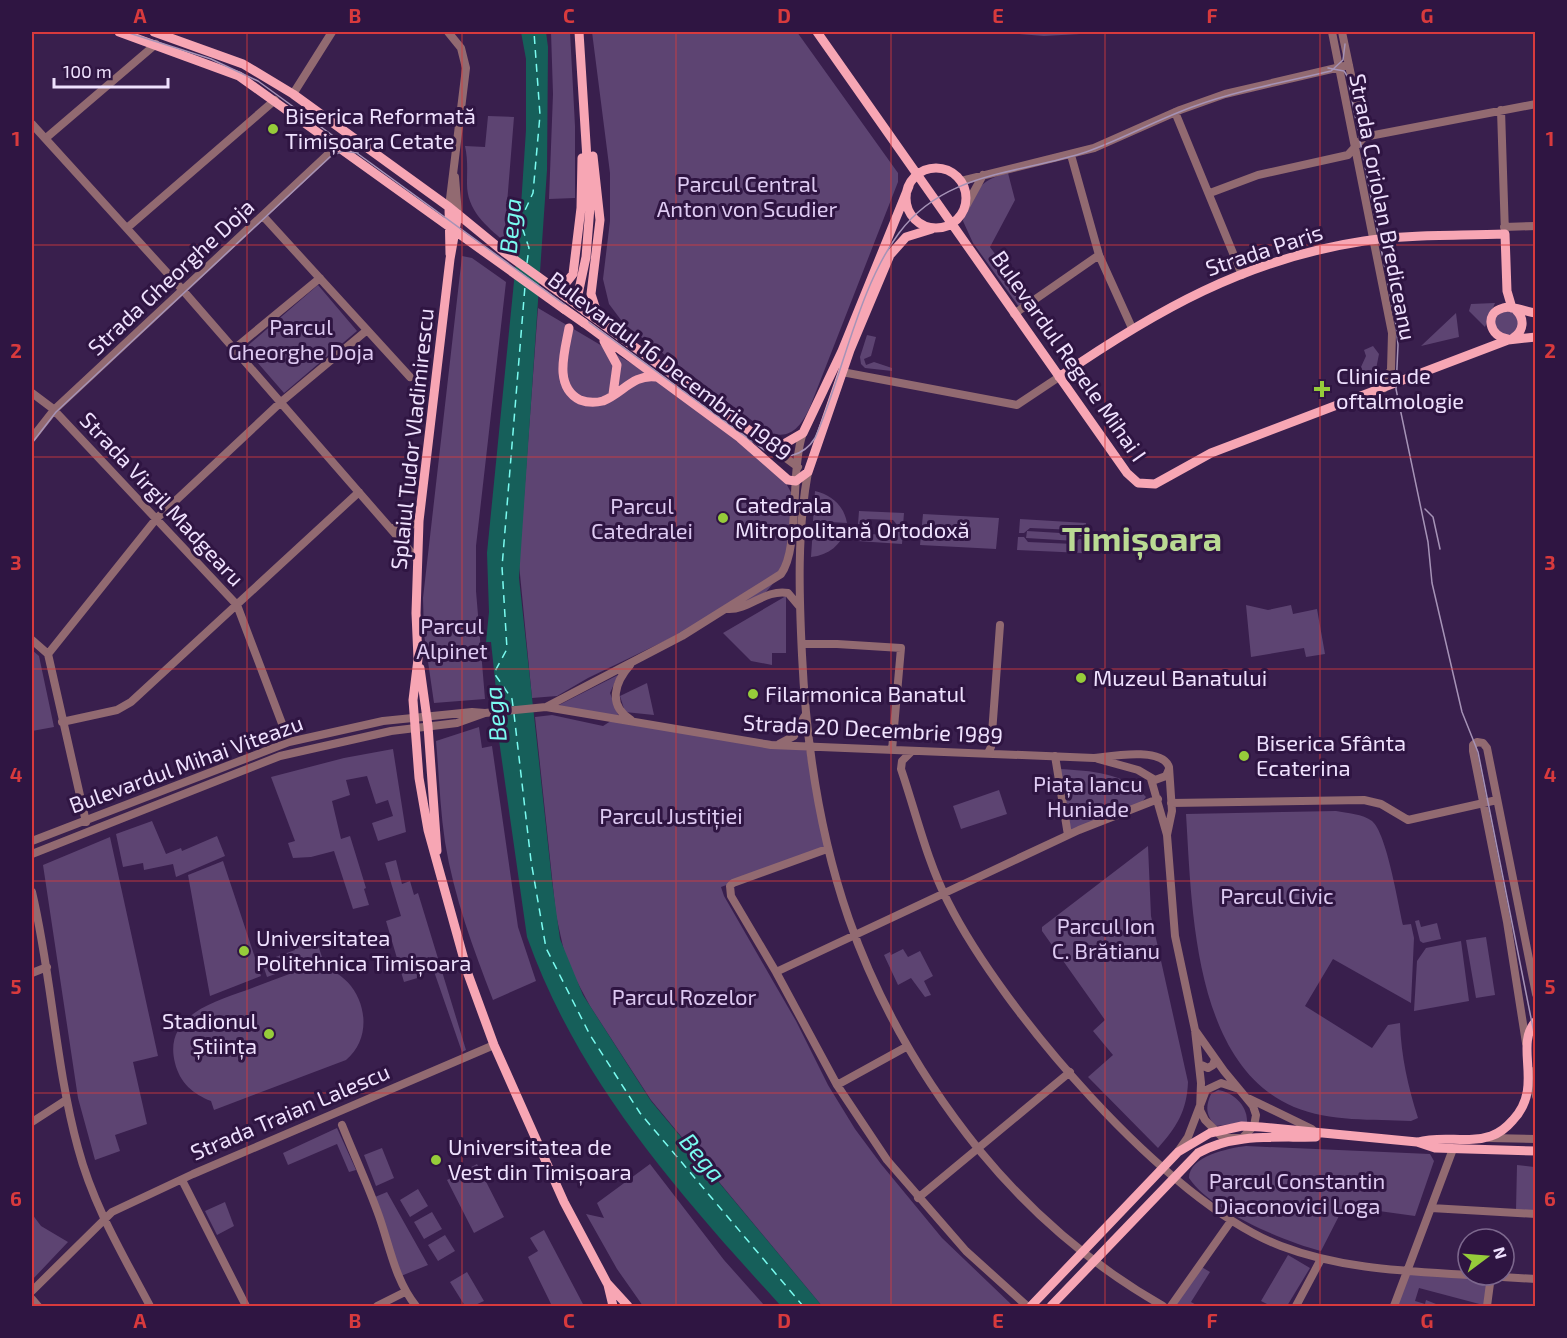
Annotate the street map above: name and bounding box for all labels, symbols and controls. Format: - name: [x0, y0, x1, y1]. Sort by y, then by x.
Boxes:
- text: A: [133, 3, 147, 27]
- text: B: [349, 3, 361, 27]
- text: C: [563, 3, 575, 27]
- text: D: [777, 3, 791, 27]
- text: E: [992, 3, 1004, 27]
- text: F: [1206, 3, 1218, 27]
- text: G: [1421, 3, 1433, 27]
- scale bar: [54, 51, 168, 89]
- text: 100 m: [63, 60, 112, 82]
- street label: Strada Coriolan Brediceanu: [1345, 71, 1423, 342]
- place label: Biserica Reformată Timișoara Cetate: [285, 102, 476, 155]
- marker: Biserica Reformată Timișoara Cetate: [266, 122, 280, 136]
- text: 1: [12, 126, 20, 150]
- text: 1: [1546, 126, 1554, 150]
- park label: Parcul Central Anton von Scudier: [657, 170, 837, 221]
- street label: Strada Gheorghe Doja: [82, 193, 259, 361]
- water label: Bega: [493, 197, 526, 255]
- street label: Strada Paris: [1202, 218, 1325, 280]
- street label: Bulevardul Regele Mihai I: [987, 245, 1152, 466]
- street label: Bulevardul 16 Decembrie 1989: [544, 265, 797, 465]
- street label: Splaiul Tudor Vladimirescu: [384, 307, 438, 571]
- park label: Parcul Gheorghe Doja: [228, 313, 374, 365]
- text: 2: [10, 338, 22, 362]
- text: 2: [1544, 338, 1556, 362]
- place label: Clinica de oftalmologie: [1336, 362, 1464, 413]
- marker: Clinica de oftalmologie: [1313, 380, 1331, 398]
- street label: Strada Virgil Madgearu: [75, 406, 250, 591]
- place label: Catedrala Mitropolitană Ortodoxă: [735, 491, 970, 542]
- park label: Parcul Catedralei: [591, 492, 693, 543]
- marker: Catedrala Mitropolitană Ortodoxă: [716, 511, 730, 525]
- district label: Timișoara: [1062, 517, 1222, 560]
- text: 3: [10, 550, 22, 574]
- text: 3: [1544, 550, 1556, 574]
- park label: Parcul Alpinet: [416, 612, 488, 663]
- place label: Muzeul Banatului: [1093, 664, 1267, 690]
- marker: Muzeul Banatului: [1074, 671, 1088, 685]
- place label: Filarmonica Banatul: [765, 680, 966, 706]
- water label: Bega: [477, 685, 512, 743]
- marker: Filarmonica Banatul: [746, 687, 760, 701]
- street label: Strada 20 Decembrie 1989: [742, 708, 1004, 748]
- street label: Bulevardul Mihai Viteazu: [65, 709, 306, 818]
- place label: Biserica Sfânta Ecaterina: [1256, 729, 1406, 780]
- marker: Biserica Sfânta Ecaterina: [1237, 749, 1251, 763]
- text: 4: [10, 762, 23, 786]
- text: 4: [1544, 762, 1557, 786]
- park label: Piața Iancu Huniade: [1033, 770, 1143, 821]
- park label: Parcul Justiției: [599, 802, 743, 830]
- park label: Parcul Civic: [1220, 882, 1334, 908]
- park label: Parcul Ion C. Brătianu: [1052, 912, 1160, 963]
- place label: Universitatea Politehnica Timișoara: [256, 924, 471, 977]
- marker: Universitatea Politehnica Timișoara: [237, 944, 251, 958]
- text: 5: [10, 974, 22, 998]
- text: 5: [1544, 974, 1556, 998]
- park label: Parcul Rozelor: [612, 983, 756, 1009]
- place label: Stadionul Știința: [162, 1007, 257, 1060]
- marker: Stadionul Știința: [262, 1027, 276, 1041]
- street label: Strada Traian Lalescu: [186, 1057, 393, 1165]
- water label: Bega: [674, 1127, 732, 1188]
- place label: Universitatea de Vest din Timișoara: [448, 1133, 632, 1186]
- marker: Universitatea de Vest din Timișoara: [429, 1153, 443, 1167]
- park label: Parcul Constantin Diaconovici Loga: [1209, 1167, 1385, 1218]
- text: 6: [10, 1186, 22, 1210]
- text: 6: [1544, 1186, 1556, 1210]
- north arrow: [1456, 1227, 1516, 1287]
- text: N: [1490, 1245, 1512, 1261]
- text: A: [133, 1308, 147, 1332]
- text: B: [349, 1308, 361, 1332]
- text: C: [563, 1308, 575, 1332]
- text: D: [777, 1308, 791, 1332]
- text: E: [992, 1308, 1004, 1332]
- text: F: [1206, 1308, 1218, 1332]
- text: G: [1421, 1308, 1433, 1332]

